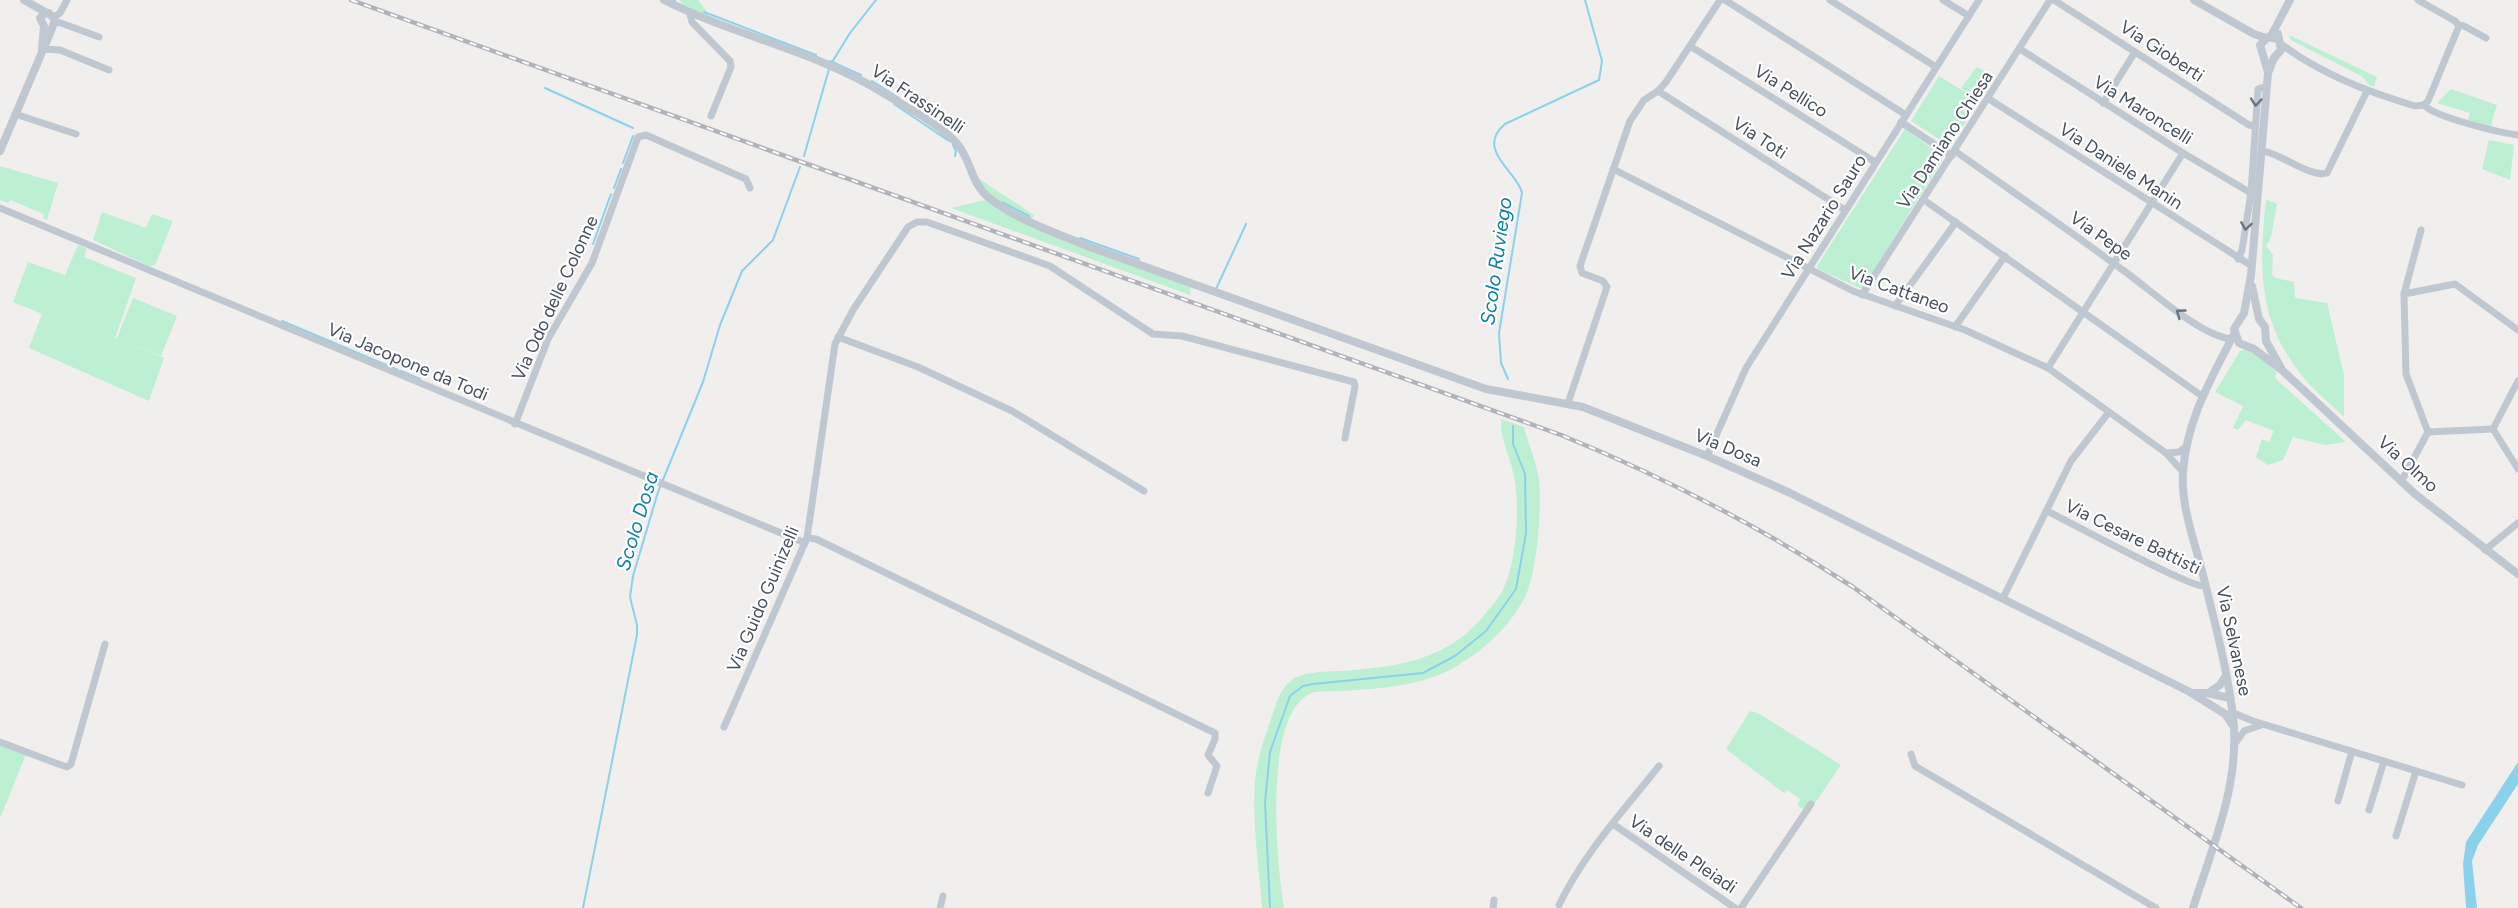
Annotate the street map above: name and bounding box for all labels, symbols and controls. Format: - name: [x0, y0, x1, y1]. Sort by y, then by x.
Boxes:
- street label: Via Gioberti: [2116, 16, 2208, 86]
- street label: Via Frassinelli: [867, 60, 969, 138]
- street label: Via Pellico: [1750, 60, 1832, 122]
- street label: Via Damiano Chiesa: [1892, 67, 1998, 213]
- street label: Via Maroncelli: [2089, 71, 2197, 149]
- one-way arrow: [2250, 98, 2263, 107]
- street label: Via Toti: [1729, 112, 1791, 164]
- street label: Via Daniele Manin: [2055, 118, 2187, 214]
- street label: Via Nazario Sauro: [1777, 150, 1871, 284]
- water label: Scolo Ruviego: [1475, 195, 1517, 326]
- street label: Via Pepe: [2066, 207, 2136, 265]
- street label: Via Odo delle Colonne: [507, 212, 603, 384]
- one-way arrow: [2240, 221, 2252, 230]
- street label: Via Cattaneo: [1846, 262, 1952, 318]
- one-way arrow: [2176, 309, 2187, 320]
- street label: Via Jacopone da Todi: [324, 318, 492, 406]
- street label: Via Dosa: [1691, 424, 1765, 472]
- street label: Via Olmo: [2373, 431, 2443, 497]
- water label: Scolo Dosa: [611, 468, 664, 573]
- street label: Via Cesare Battisti: [2062, 495, 2204, 579]
- street label: Via Guido Guinizelli: [722, 523, 804, 675]
- street label: Via Selvanese: [2212, 584, 2256, 698]
- street label: Via delle Pleiadi: [1625, 810, 1741, 898]

